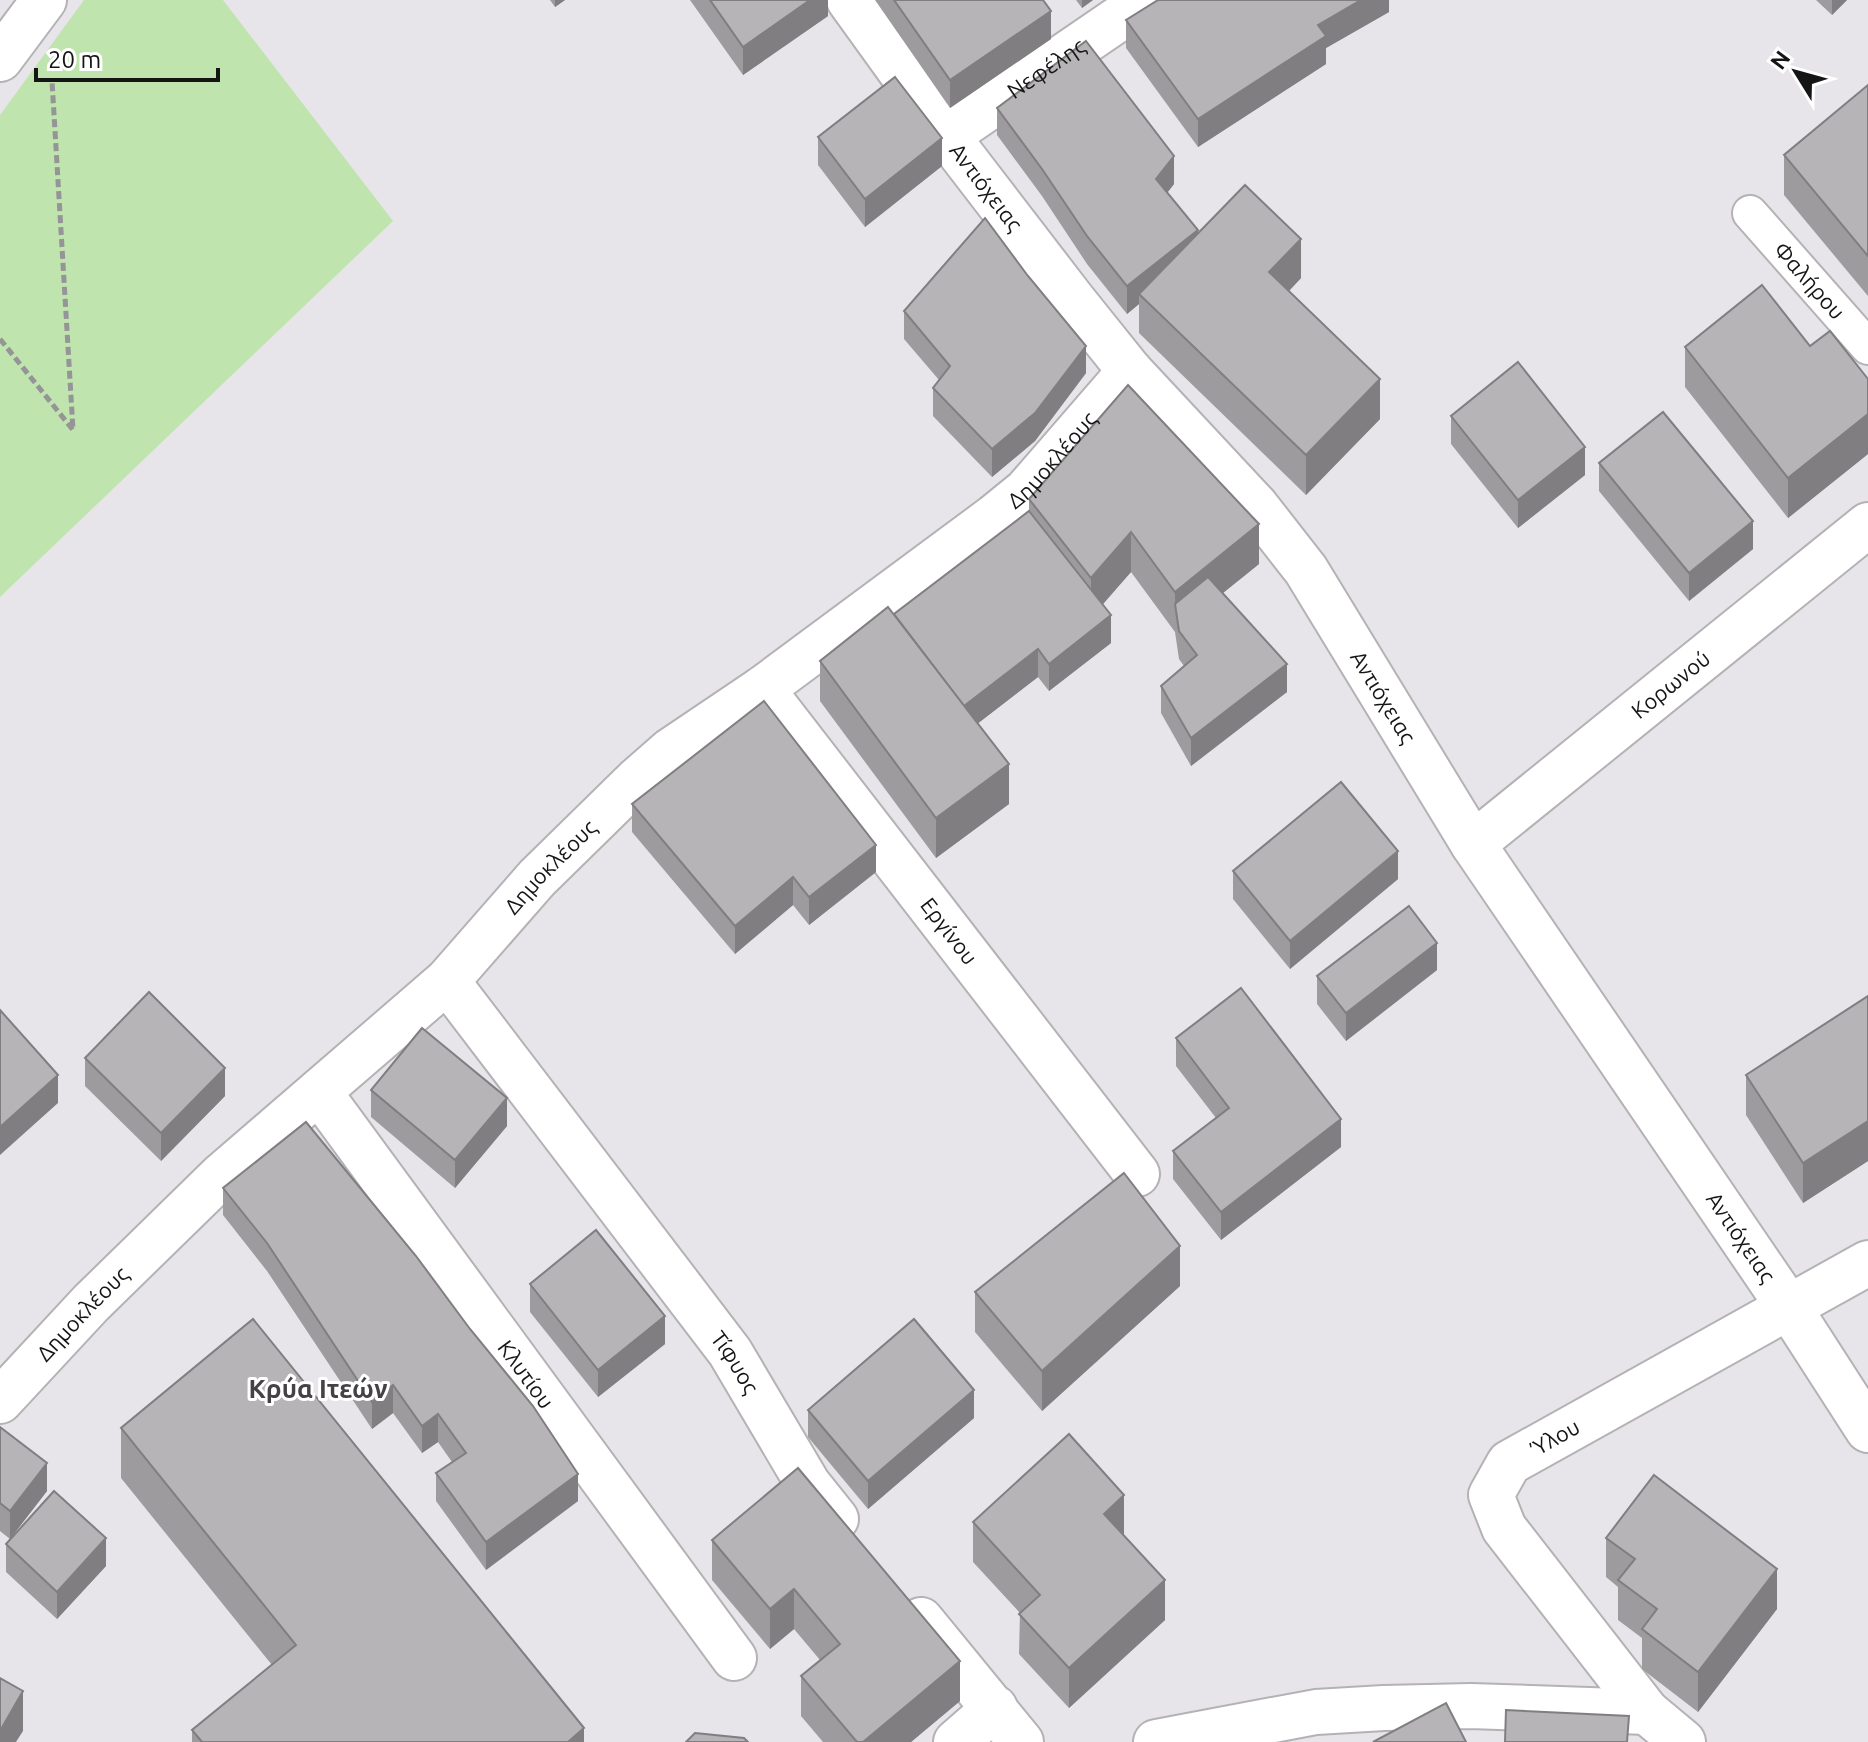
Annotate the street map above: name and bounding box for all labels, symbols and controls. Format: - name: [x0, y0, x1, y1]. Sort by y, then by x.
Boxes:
- scale bar: [36, 32, 218, 82]
- north arrow: [1756, 32, 1836, 112]
- street label: Νεφέλης: [1002, 33, 1090, 103]
- text: 20 m: [48, 46, 101, 73]
- text: N: [1765, 46, 1795, 74]
- street label: Αντιόχειας: [945, 138, 1028, 236]
- street label: Φαλήρου: [1769, 237, 1850, 324]
- street label: Δημοκλέους: [1002, 406, 1102, 513]
- street label: Κορωνού: [1626, 645, 1714, 723]
- street label: Αντιόχειας: [1346, 646, 1421, 748]
- street label: Δημοκλέους: [499, 814, 602, 919]
- street label: Εργίνου: [916, 892, 983, 969]
- street label: Αντιόχειας: [1702, 1187, 1781, 1287]
- street label: Δημοκλέους: [31, 1261, 134, 1366]
- street label: Τίφυος: [706, 1326, 765, 1398]
- street label: Κλυτίου: [493, 1335, 560, 1413]
- district label: Κρύα Ιτεών: [249, 1374, 388, 1403]
- street label: Ύλου: [1525, 1413, 1584, 1461]

